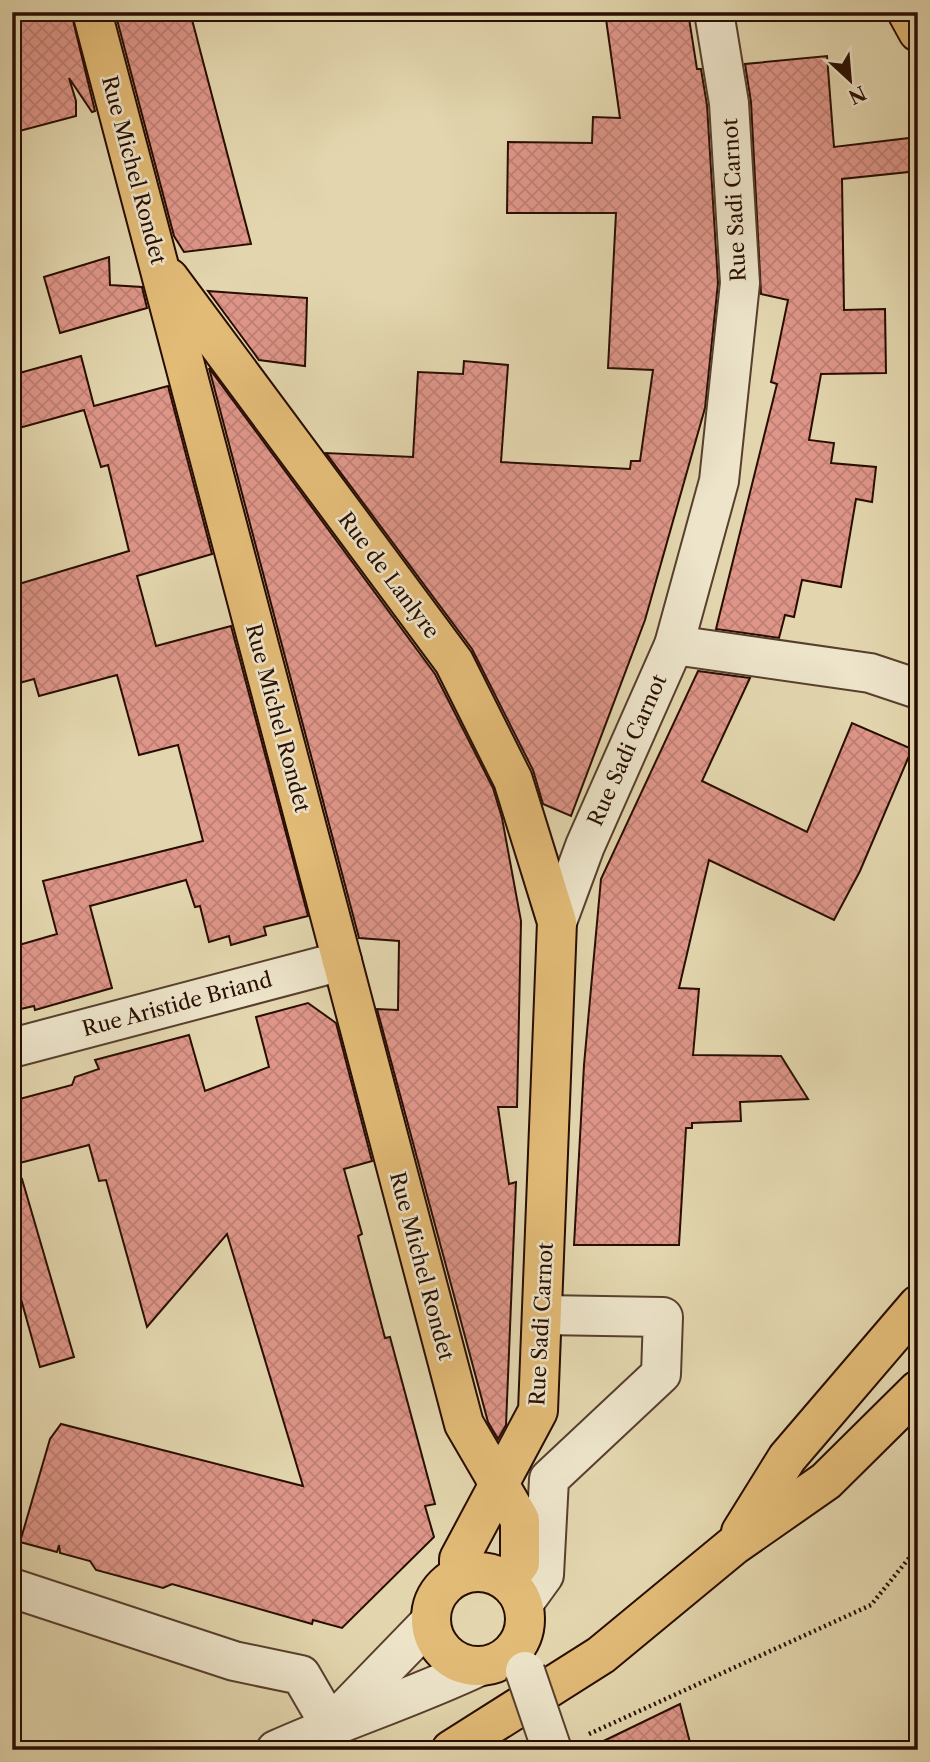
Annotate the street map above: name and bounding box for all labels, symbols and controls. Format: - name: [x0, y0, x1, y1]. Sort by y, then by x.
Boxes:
- north arrow: [814, 46, 884, 116]
- street label: Rue Michel Rondet: [97, 73, 171, 268]
- text: N: [845, 81, 870, 109]
- street label: Rue Sadi Carnot: [717, 117, 751, 282]
- street label: Rue de Lanlyre: [333, 507, 445, 643]
- street label: Rue Michel Rondet: [241, 621, 315, 816]
- street label: Rue Sadi Carnot: [582, 670, 672, 830]
- street label: Rue Aristide Briand: [79, 967, 275, 1041]
- street label: Rue Michel Rondet: [385, 1169, 459, 1364]
- street label: Rue Sadi Carnot: [524, 1241, 558, 1406]

